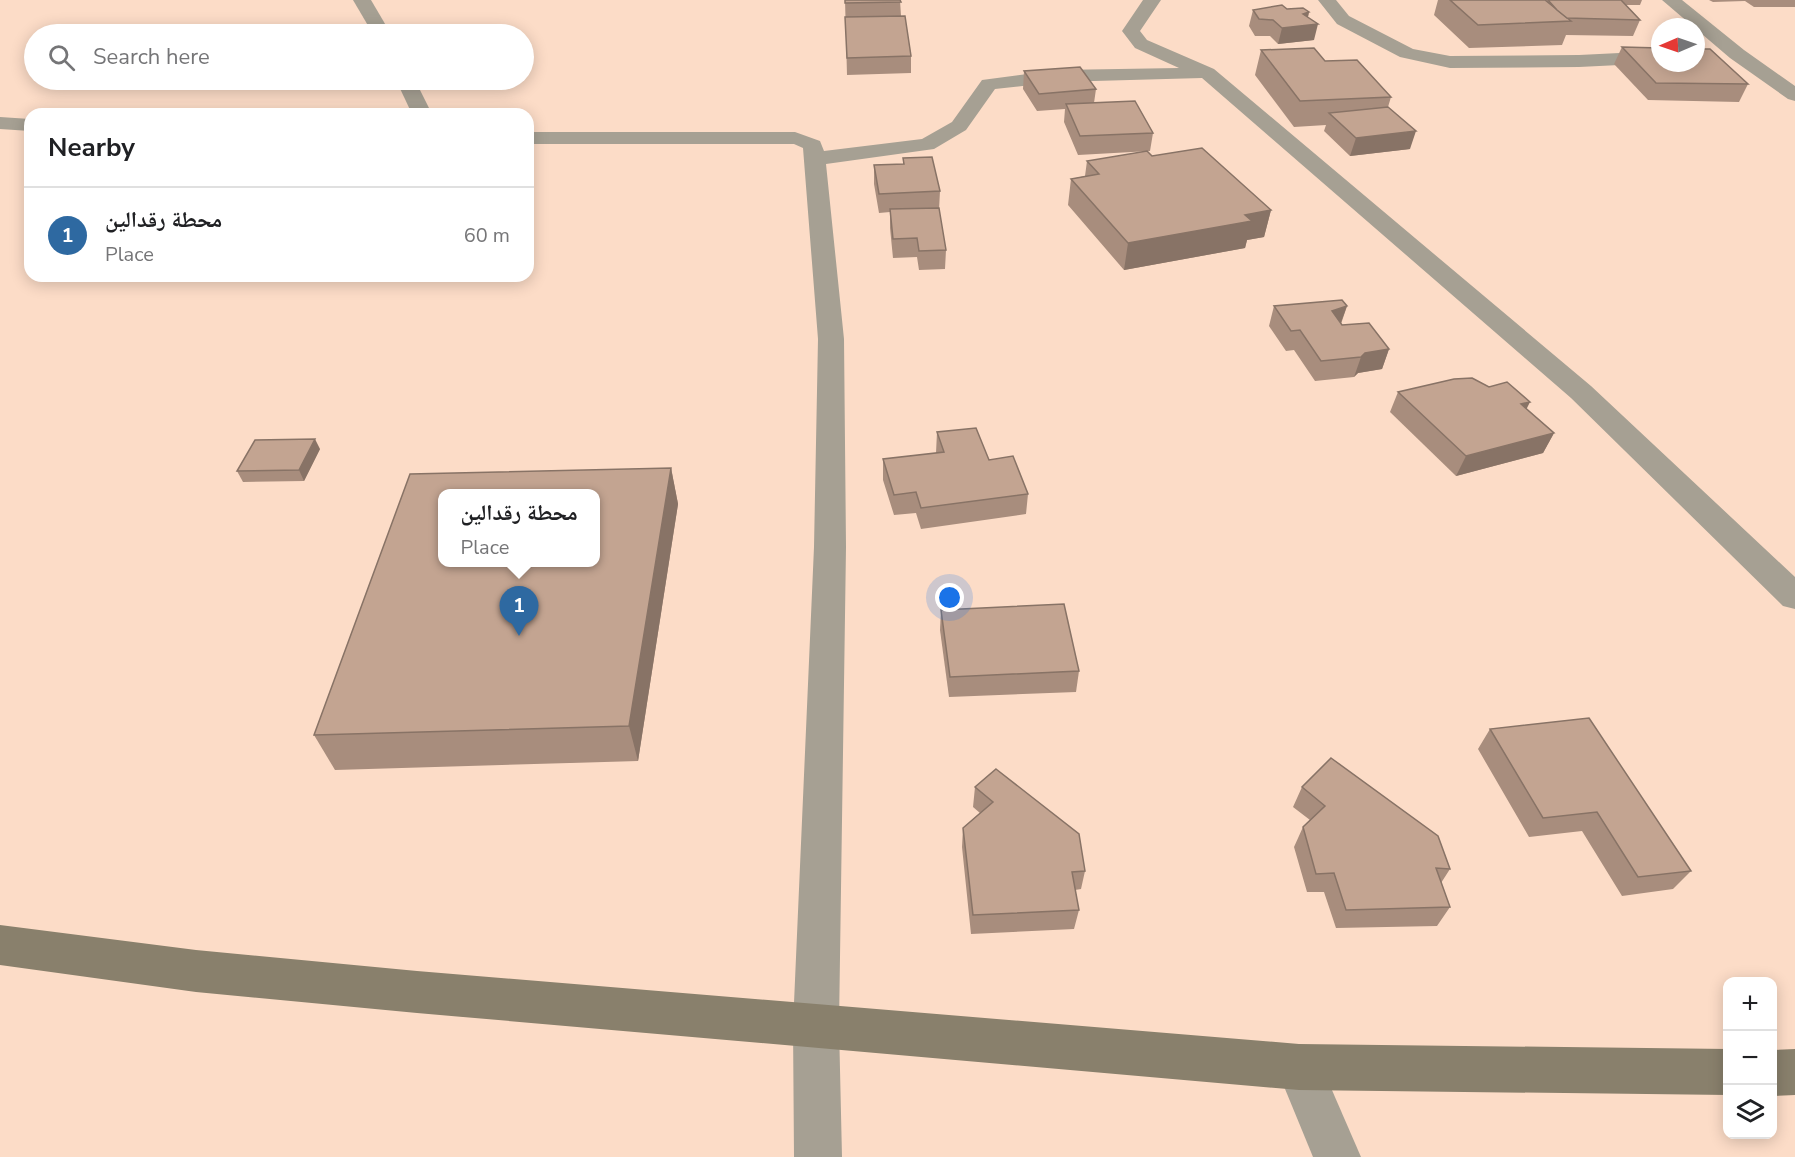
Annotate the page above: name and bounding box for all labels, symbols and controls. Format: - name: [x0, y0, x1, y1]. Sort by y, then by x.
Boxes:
- north arrow: [1651, 18, 1705, 72]
- search box: [24, 24, 534, 90]
- icon: search: [45, 41, 78, 74]
- text: Search here: [93, 42, 210, 72]
- text: Nearby: [48, 130, 135, 165]
- text: محطة رقدالين: [105, 205, 222, 235]
- text: 1: [62, 222, 74, 249]
- text: 60 m: [464, 222, 510, 249]
- text: Place: [105, 241, 154, 268]
- popup: [438, 489, 600, 567]
- text: محطة رقدالين: [460, 498, 578, 528]
- text: Place: [460, 534, 509, 561]
- your location: [935, 583, 964, 612]
- pin: 1: [500, 586, 538, 636]
- map controls: [1723, 977, 1777, 1139]
- button: +: [1723, 977, 1777, 1031]
- button: −: [1723, 1031, 1777, 1085]
- button: layers: [1723, 1085, 1777, 1139]

